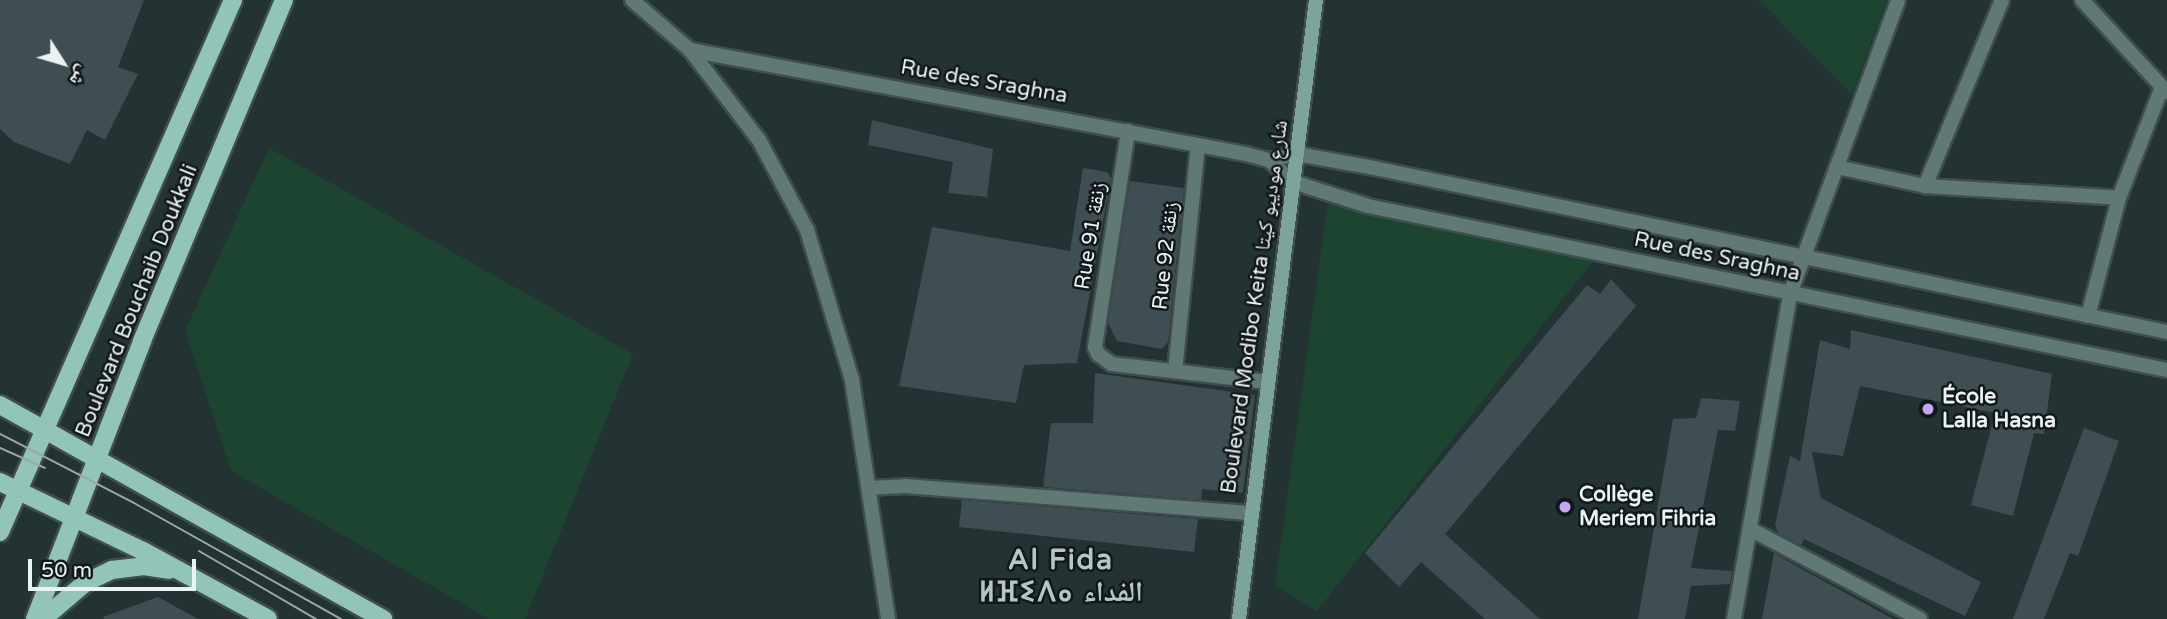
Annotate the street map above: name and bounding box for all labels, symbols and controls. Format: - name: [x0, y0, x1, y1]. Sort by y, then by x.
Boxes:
- north arrow: [28, 28, 98, 98]
- street label: Rue des Sraghna: [899, 55, 1069, 109]
- text: ش: [65, 61, 95, 90]
- street label: Boulevard Modibo Keita شارع موديبو كيتا: [1216, 119, 1294, 495]
- street label: Boulevard Bouchaib Doukkali: [71, 161, 203, 441]
- street label: Rue 91 زنقة: [1070, 180, 1112, 292]
- street label: Rue 92 زنقة: [1148, 201, 1184, 311]
- street label: Rue des Sraghna: [1632, 227, 1802, 287]
- place label: École Lalla Hasna: [1942, 384, 2056, 434]
- marker: École Lalla Hasna: [1920, 401, 1936, 417]
- place label: Collège Meriem Fihria: [1579, 482, 1716, 532]
- marker: Collège Meriem Fihria: [1557, 499, 1573, 515]
- district label: Al Fida ⵍⴼⵉⴷⴰ الفداء: [985, 543, 1137, 609]
- scale bar: [32, 546, 200, 590]
- text: 50 m: [41, 558, 92, 583]

